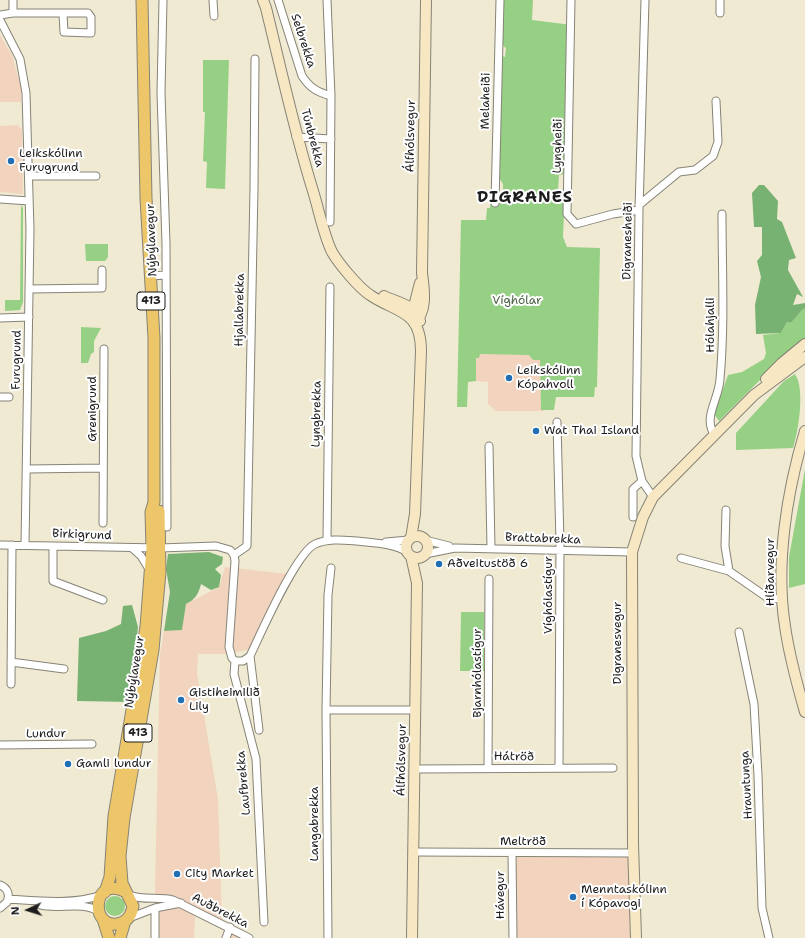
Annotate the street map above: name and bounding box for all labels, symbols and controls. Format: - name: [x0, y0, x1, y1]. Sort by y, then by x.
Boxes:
- street label: Selbrekka: [287, 12, 319, 70]
- street label: Melaheiði: [478, 72, 494, 130]
- street label: Álfhólsvegur: [403, 99, 419, 173]
- street label: Túnbrekka: [297, 107, 327, 169]
- street label: Lyngheiði: [550, 118, 566, 174]
- place label: Leikskólinn Furugrund: [19, 147, 83, 175]
- marker: Leikskólinn Furugrund: [6, 156, 16, 166]
- district label: DIGRANES: [477, 188, 573, 208]
- street label: Digranesheiði: [620, 202, 636, 280]
- street label: Nýbýlavegur: [144, 203, 160, 277]
- street label: Hjallabrekka: [232, 273, 248, 347]
- road number: 413: [137, 292, 165, 310]
- park label: Víghólar: [492, 294, 542, 308]
- street label: Hólahjalli: [704, 297, 718, 353]
- street label: Furugrund: [9, 330, 25, 390]
- place label: Leikskólinn Kópahvoll: [517, 364, 581, 392]
- marker: Leikskólinn Kópahvoll: [504, 373, 514, 383]
- street label: Grenigrund: [86, 376, 100, 442]
- street label: Lyngbrekka: [309, 381, 325, 447]
- place label: Wat Thai Island: [544, 424, 639, 438]
- marker: Wat Thai Island: [531, 426, 541, 436]
- street label: Birkigrund: [52, 527, 112, 543]
- street label: Brattabrekka: [505, 530, 581, 548]
- street label: Hlíðarvegur: [764, 538, 778, 606]
- street label: Víghólastígur: [542, 556, 556, 634]
- place label: Aðveitustöð 6: [447, 557, 528, 571]
- marker: Aðveitustöð 6: [434, 559, 444, 569]
- street label: Digranesvegur: [611, 602, 625, 684]
- street label: Bjarnhólastígur: [471, 628, 485, 718]
- street label: Nýbýlavegur: [122, 635, 148, 709]
- place label: Gistiheimilið Lily: [189, 686, 260, 714]
- marker: Gistiheimilið Lily: [176, 695, 186, 705]
- street label: Álfhólsvegur: [394, 723, 410, 797]
- road number: 413: [124, 724, 152, 742]
- street label: Lundur: [26, 726, 66, 742]
- street label: Hátröð: [494, 749, 534, 765]
- street label: Laufbrekka: [234, 750, 254, 816]
- street label: Hrauntunga: [738, 750, 756, 820]
- place label: Gamli lundur: [76, 757, 151, 771]
- marker: Gamli lundur: [63, 759, 73, 769]
- street label: Langabrekka: [308, 786, 322, 862]
- street label: Meltröð: [500, 835, 546, 849]
- place label: City Market: [185, 867, 254, 881]
- marker: City Market: [172, 869, 182, 879]
- street label: Hávegur: [494, 871, 508, 919]
- place label: Menntaskólinn í Kópavogi: [581, 883, 667, 911]
- north arrow: [8, 890, 48, 930]
- street label: Auðbrekka: [189, 891, 251, 931]
- marker: Menntaskólinn í Kópavogi: [568, 892, 578, 902]
- text: N: [8, 906, 23, 916]

